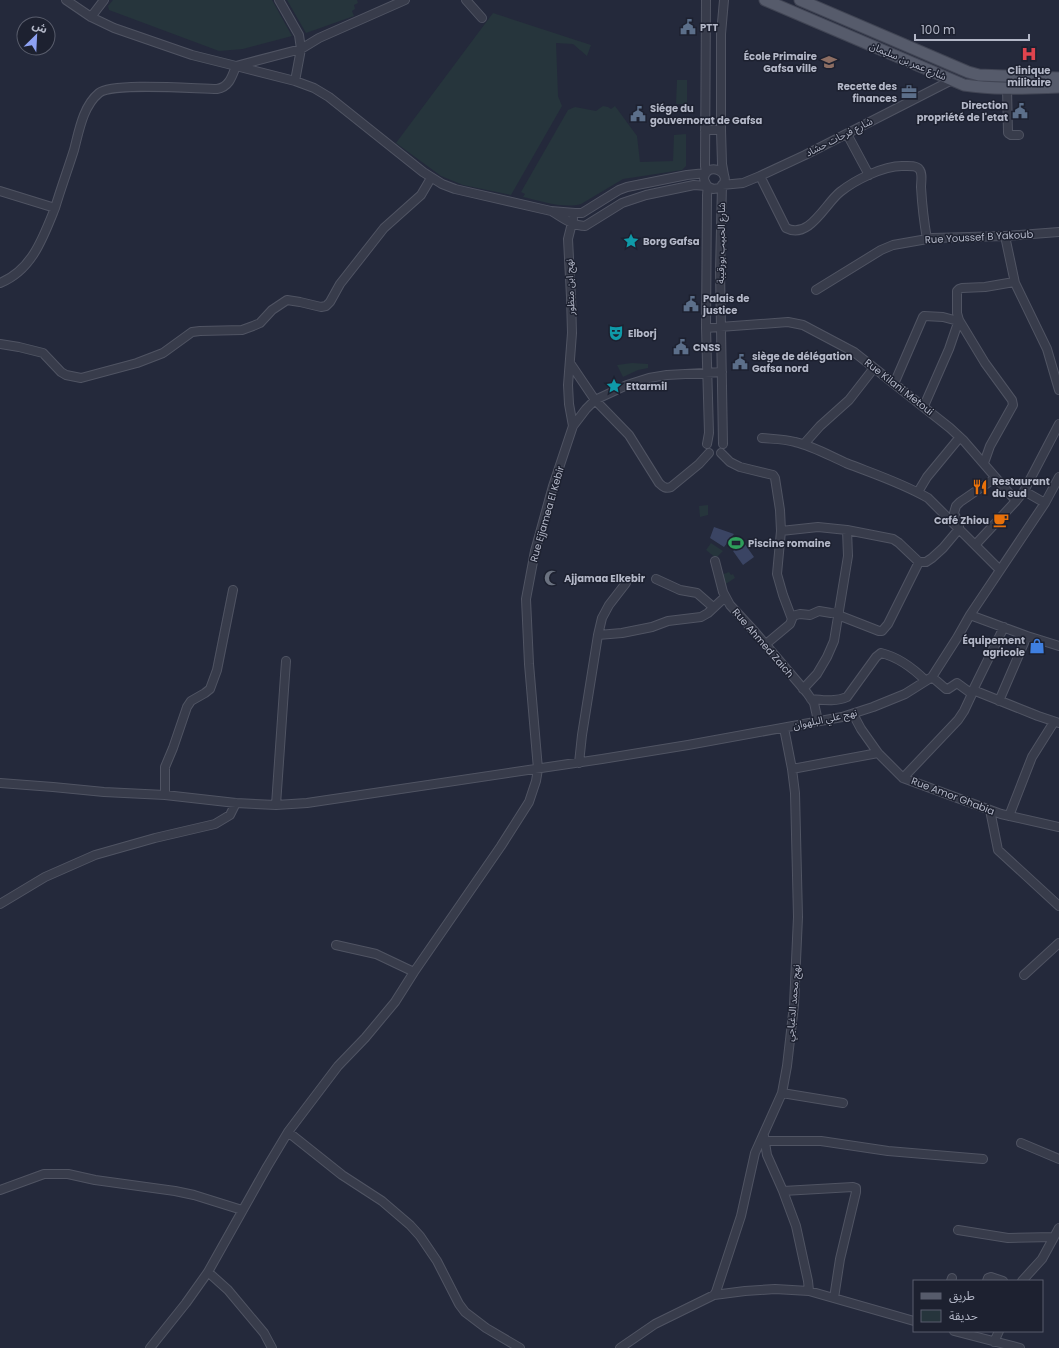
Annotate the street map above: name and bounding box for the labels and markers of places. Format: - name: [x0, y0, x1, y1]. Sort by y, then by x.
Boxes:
- public building icon: PTT: [679, 18, 697, 36]
- place label: PTT: [700, 20, 718, 35]
- hospital icon: Clinique militaire: [1020, 45, 1038, 63]
- place label: École Primaire Gafsa ville: [744, 49, 817, 76]
- school or university icon: École Primaire Gafsa ville: [820, 53, 838, 71]
- place label: Clinique militaire: [1007, 63, 1051, 90]
- place label: Recette des finances: [837, 79, 897, 106]
- office icon: Recette des finances: [900, 83, 918, 101]
- place label: Direction propriété de l'etat: [917, 98, 1008, 125]
- place label: Siége du gouvernorat de Gafsa: [650, 101, 763, 128]
- public building icon: Direction propriété de l'etat: [1011, 102, 1029, 120]
- public building icon: Siége du gouvernorat de Gafsa: [629, 105, 647, 123]
- place icon: Borg Gafsa: [622, 232, 640, 250]
- place label: Borg Gafsa: [643, 234, 700, 249]
- place label: Palais de justice: [702, 291, 749, 318]
- public building icon: Palais de justice: [682, 295, 700, 313]
- theatre icon: Elborj: [607, 324, 625, 342]
- place label: Elborj: [628, 326, 657, 341]
- public building icon: CNSS: [672, 338, 690, 356]
- place label: CNSS: [693, 340, 720, 355]
- place label: siège de délégation Gafsa nord: [752, 349, 853, 376]
- public building icon: siège de délégation Gafsa nord: [731, 353, 749, 371]
- place icon: Ettarmil: [605, 377, 623, 395]
- place label: Ettarmil: [626, 379, 667, 394]
- place label: Restaurant du sud: [992, 474, 1050, 501]
- restaurant icon: Restaurant du sud: [971, 478, 989, 496]
- cafe icon: Café Zhiou: [992, 511, 1010, 529]
- place label: Café Zhiou: [934, 513, 989, 528]
- sports icon: Piscine romaine: [727, 534, 745, 552]
- place label: Piscine romaine: [748, 536, 831, 551]
- mosque icon: Ajjamaa Elkebir: [543, 569, 561, 587]
- place label: Ajjamaa Elkebir: [564, 571, 646, 586]
- place label: Équipement agricole: [963, 633, 1025, 660]
- shop icon: Équipement agricole: [1028, 637, 1046, 655]

